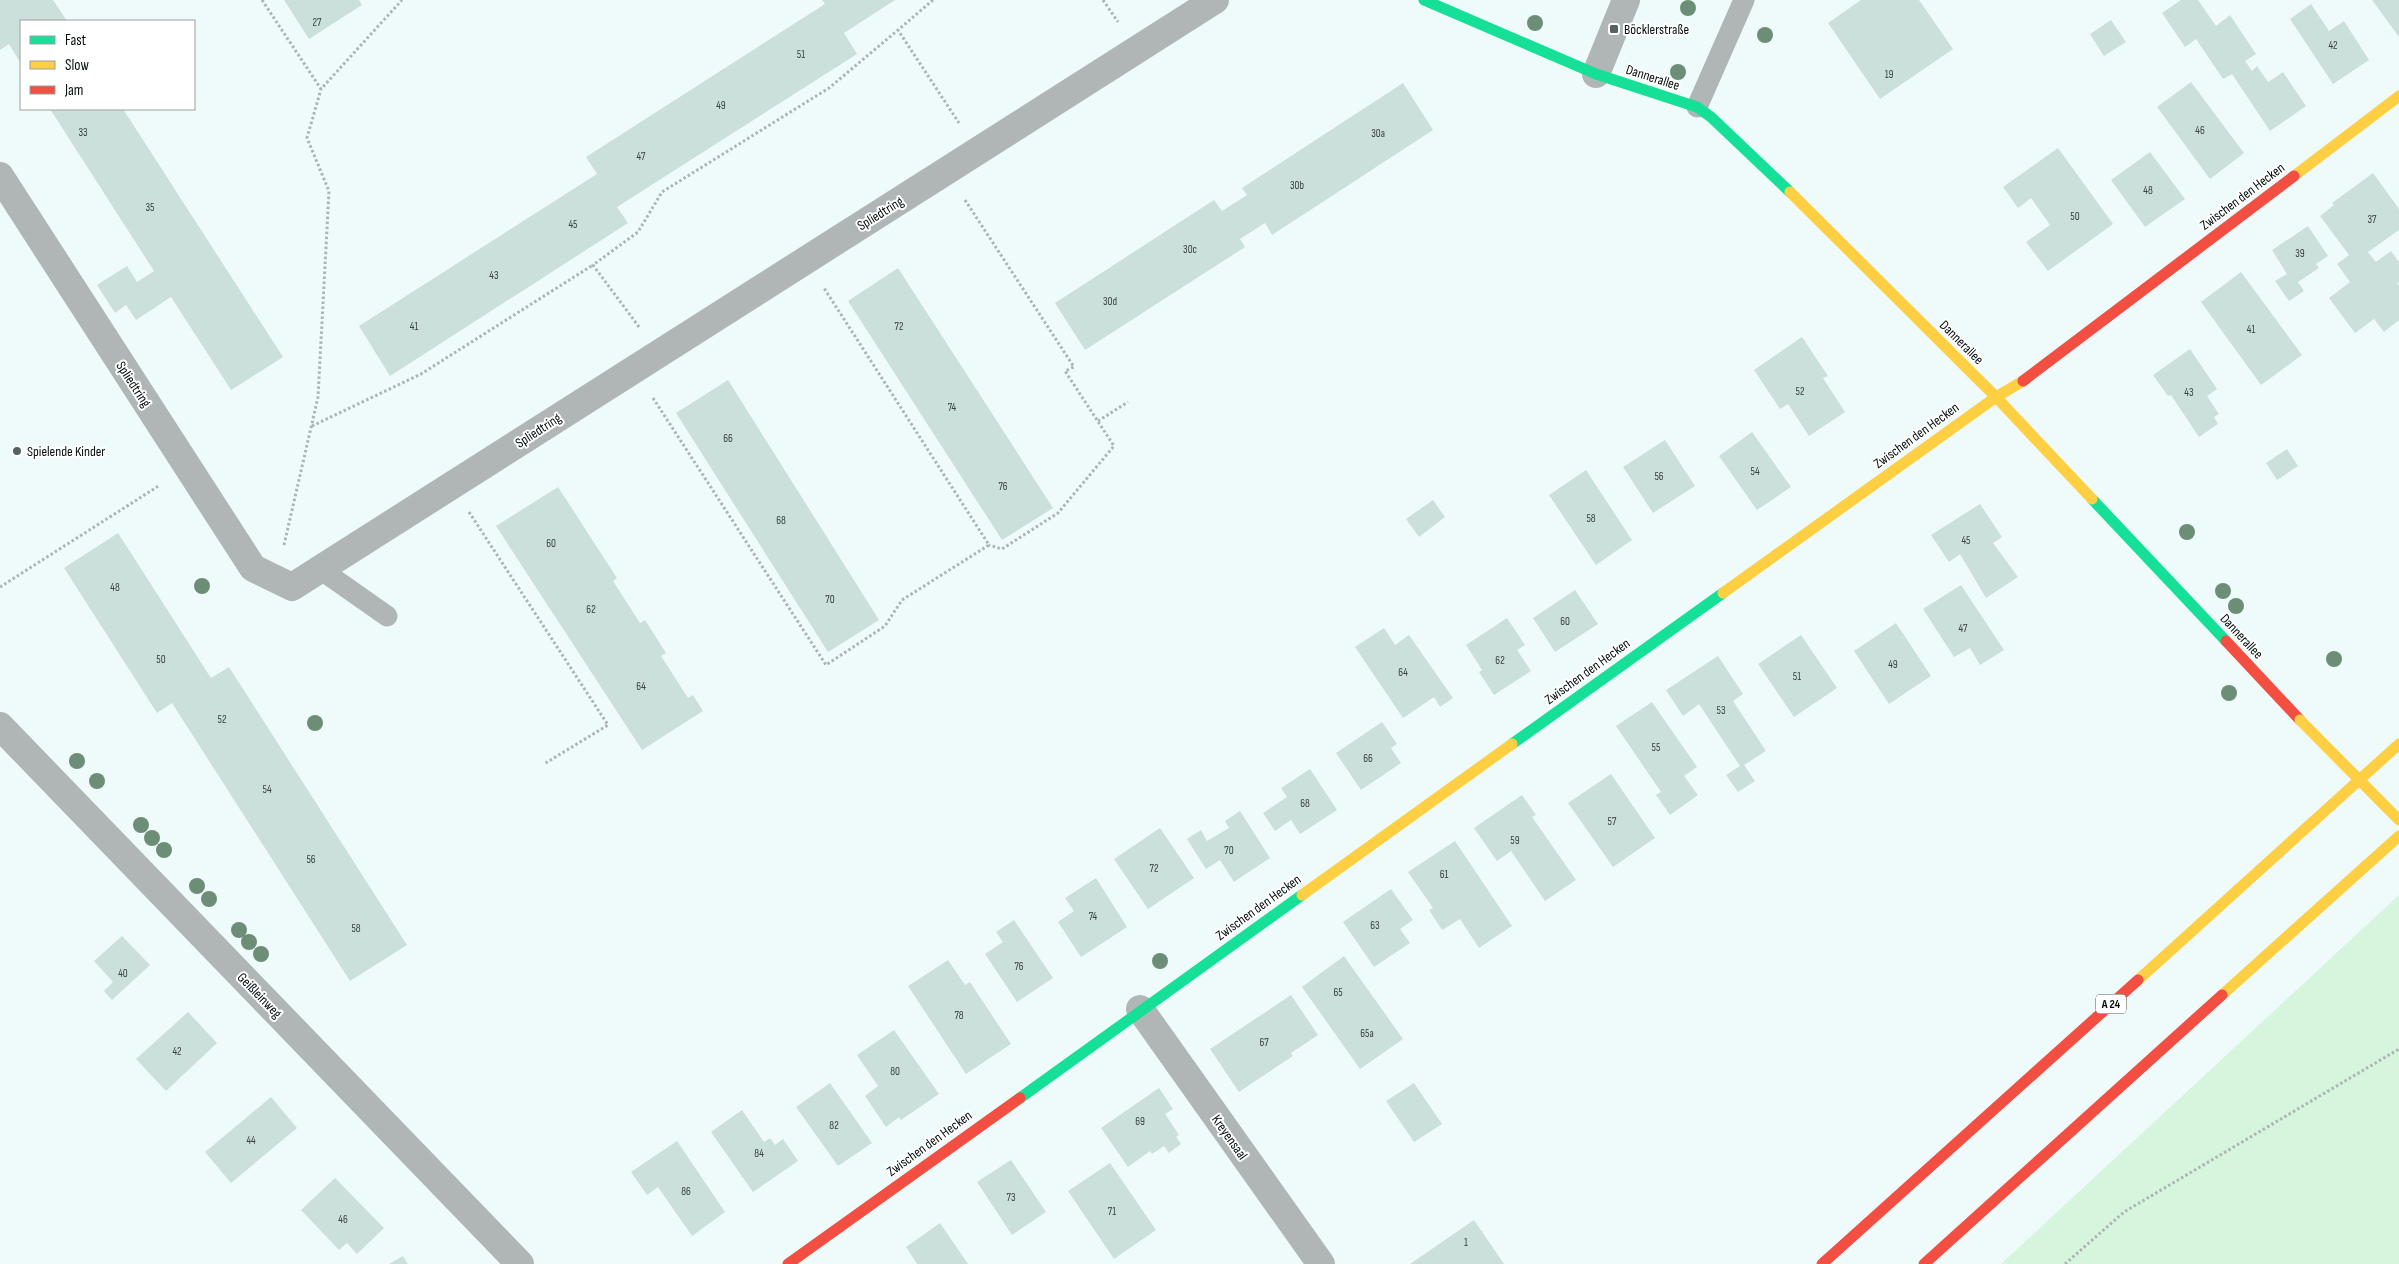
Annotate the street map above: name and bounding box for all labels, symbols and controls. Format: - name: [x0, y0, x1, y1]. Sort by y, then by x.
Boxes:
- house number: 27: [313, 16, 322, 29]
- legend: [20, 20, 195, 110]
- place label: Böcklerstraße: [1624, 21, 1689, 38]
- marker: Böcklerstraße: [1608, 23, 1620, 35]
- text: Fast: [65, 31, 87, 50]
- house number: 42: [2328, 39, 2338, 52]
- house number: 51: [797, 48, 805, 61]
- text: Slow: [65, 56, 89, 75]
- street label: Dannerallee: [1624, 61, 1682, 94]
- house number: 19: [1885, 68, 1893, 81]
- text: Jam: [64, 81, 83, 100]
- house number: 49: [716, 99, 726, 112]
- house number: 46: [2195, 124, 2205, 137]
- house number: 33: [78, 126, 88, 139]
- house number: 30a: [1371, 127, 1385, 140]
- house number: 47: [637, 150, 646, 163]
- street label: Zwischen den Hecken: [2197, 159, 2288, 234]
- house number: 30b: [1290, 179, 1304, 192]
- house number: 48: [2143, 184, 2153, 197]
- street label: Spliedtring: [854, 192, 907, 234]
- house number: 35: [145, 201, 155, 214]
- house number: 50: [2070, 210, 2080, 223]
- house number: 37: [2367, 213, 2377, 226]
- house number: 45: [568, 218, 578, 231]
- house number: 30c: [1183, 243, 1197, 256]
- house number: 39: [2295, 247, 2305, 260]
- house number: 43: [489, 269, 499, 282]
- house number: 30d: [1103, 295, 1117, 308]
- street label: Dannerallee: [1936, 317, 1987, 368]
- house number: 41: [410, 320, 418, 333]
- house number: 72: [895, 320, 904, 333]
- house number: 41: [2247, 323, 2255, 336]
- street label: Spliedtring: [112, 358, 155, 411]
- house number: 52: [1796, 385, 1805, 398]
- house number: 43: [2184, 386, 2194, 399]
- street label: Zwischen den Hecken: [1870, 399, 1962, 472]
- house number: 74: [948, 401, 957, 414]
- street label: Spliedtring: [512, 409, 565, 452]
- house number: 66: [723, 432, 733, 445]
- place label: Spielende Kinder: [27, 443, 105, 460]
- marker: Spielende Kinder: [11, 445, 23, 457]
- house number: 54: [1750, 465, 1760, 478]
- house number: 56: [1654, 470, 1664, 483]
- house number: 76: [998, 480, 1008, 493]
- house number: 58: [1586, 512, 1596, 525]
- house number: 68: [776, 514, 786, 527]
- house number: 45: [1961, 534, 1971, 547]
- house number: 60: [546, 537, 556, 550]
- house number: 48: [110, 581, 120, 594]
- house number: 70: [825, 593, 835, 606]
- house number: 62: [586, 603, 596, 616]
- street label: Dannerallee: [2217, 610, 2267, 662]
- house number: 60: [1560, 615, 1570, 628]
- house number: 47: [1959, 622, 1968, 635]
- street label: Zwischen den Hecken: [1541, 635, 1633, 708]
- house number: 50: [156, 653, 166, 666]
- house number: 62: [1495, 654, 1505, 667]
- house number: 49: [1888, 658, 1898, 671]
- house number: 64: [1398, 666, 1408, 679]
- house number: 51: [1793, 670, 1801, 683]
- house number: 64: [636, 680, 646, 693]
- house number: 53: [1716, 704, 1726, 717]
- house number: 52: [218, 713, 227, 726]
- house number: 55: [1652, 741, 1660, 754]
- house number: 66: [1363, 752, 1373, 765]
- house number: 54: [262, 783, 272, 796]
- house number: 68: [1300, 797, 1310, 810]
- house number: 57: [1608, 815, 1617, 828]
- house number: 59: [1510, 834, 1520, 847]
- house number: 70: [1224, 844, 1234, 857]
- house number: 56: [306, 853, 316, 866]
- house number: 72: [1150, 862, 1159, 875]
- house number: 61: [1440, 868, 1448, 881]
- street label: Zwischen den Hecken: [1212, 871, 1304, 944]
- house number: 74: [1089, 910, 1098, 923]
- house number: 63: [1370, 919, 1380, 932]
- house number: 58: [351, 922, 361, 935]
- house number: 76: [1014, 960, 1024, 973]
- house number: 40: [118, 967, 128, 980]
- street label: Geißleinweg: [234, 969, 286, 1022]
- house number: 65: [1333, 986, 1343, 999]
- road number: A 24: [2096, 994, 2126, 1014]
- house number: 78: [954, 1009, 964, 1022]
- house number: 65a: [1360, 1027, 1374, 1040]
- house number: 67: [1259, 1036, 1269, 1049]
- house number: 42: [172, 1045, 182, 1058]
- house number: 80: [890, 1065, 900, 1078]
- street label: Zwischen den Hecken: [883, 1107, 975, 1180]
- street label: Kreyensaal: [1208, 1112, 1251, 1163]
- house number: 69: [1135, 1115, 1145, 1128]
- house number: 82: [829, 1119, 839, 1132]
- house number: 44: [246, 1134, 256, 1147]
- house number: 84: [754, 1147, 764, 1160]
- house number: 86: [681, 1185, 691, 1198]
- house number: 73: [1006, 1191, 1016, 1204]
- house number: 71: [1108, 1205, 1116, 1218]
- house number: 46: [338, 1213, 348, 1226]
- house number: 1: [1464, 1236, 1468, 1249]

